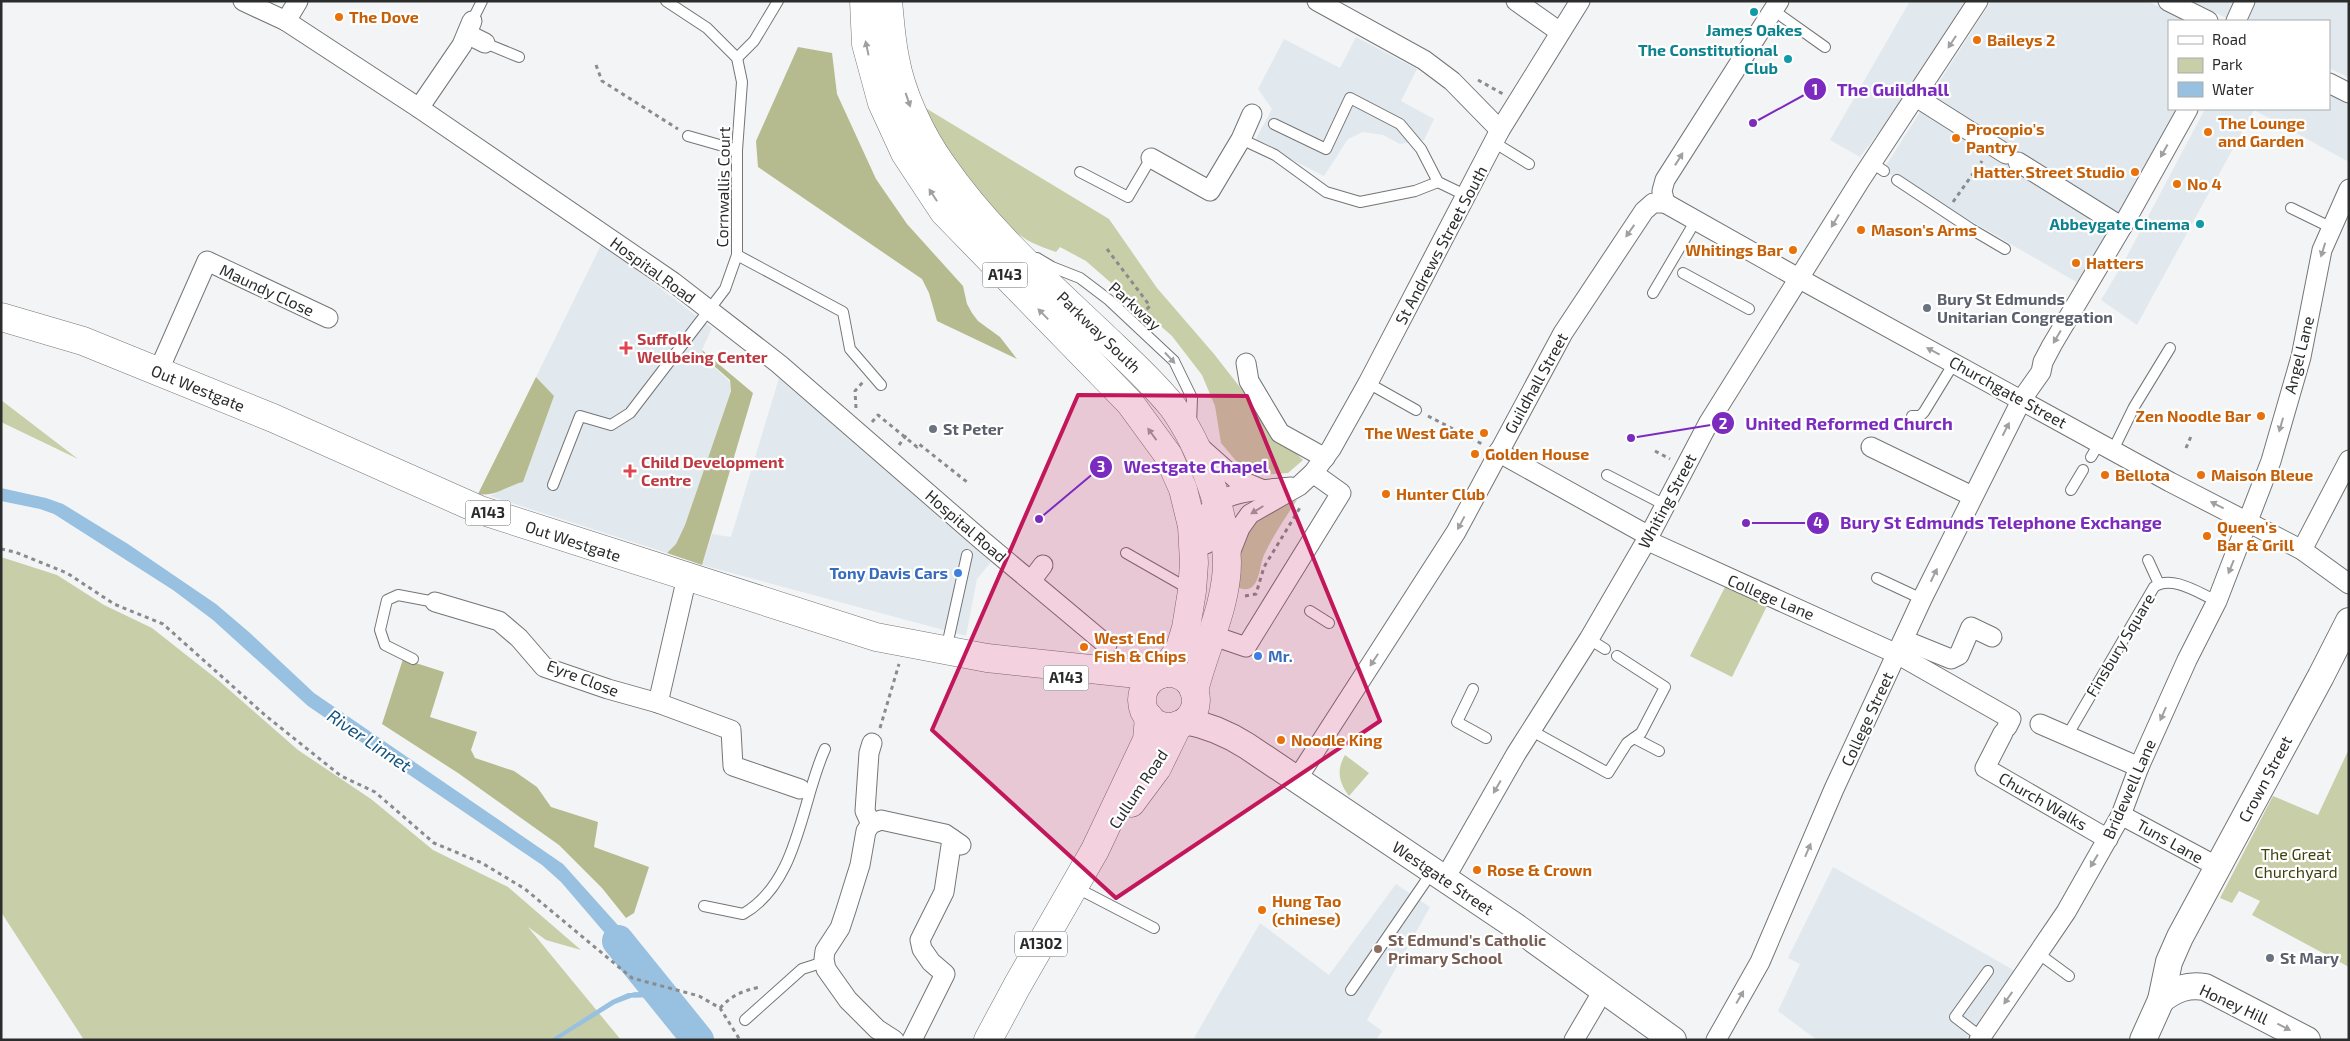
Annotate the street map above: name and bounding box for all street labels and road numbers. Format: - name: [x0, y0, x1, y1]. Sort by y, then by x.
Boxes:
- street label: Cornwallis Court: [712, 126, 733, 248]
- street label: St Andrews Street South: [1391, 162, 1490, 327]
- street label: Hospital Road: [607, 232, 700, 307]
- street label: Maundy Close: [217, 259, 317, 320]
- road number: A143: [982, 262, 1028, 288]
- street label: Parkway: [1106, 277, 1166, 334]
- street label: Parkway South: [1054, 287, 1145, 376]
- street label: Angel Lane: [2280, 314, 2317, 396]
- street label: Guildhall Street: [1500, 329, 1571, 436]
- street label: Churchgate Street: [1946, 351, 2070, 432]
- street label: Out Westgate: [149, 360, 248, 415]
- street label: Whiting Street: [1634, 450, 1700, 551]
- street label: Hospital Road: [922, 485, 1011, 566]
- road number: A143: [466, 500, 510, 526]
- street label: Out Westgate: [523, 516, 623, 565]
- street label: College Lane: [1725, 570, 1817, 623]
- street label: Finsbury Square: [2081, 590, 2158, 700]
- street label: Eyre Close: [545, 655, 622, 700]
- road number: A143: [1044, 666, 1088, 690]
- street label: College Street: [1836, 669, 1897, 769]
- street label: Crown Street: [2234, 732, 2295, 825]
- street label: Bridewell Lane: [2098, 736, 2159, 842]
- street label: Cullum Road: [1104, 746, 1171, 832]
- street label: Church Walks: [1996, 768, 2091, 834]
- street label: Tuns Lane: [2134, 815, 2207, 867]
- street label: Westgate Street: [1389, 837, 1498, 918]
- road number: A1302: [1015, 932, 1067, 956]
- street label: Honey Hill: [2197, 979, 2272, 1028]

